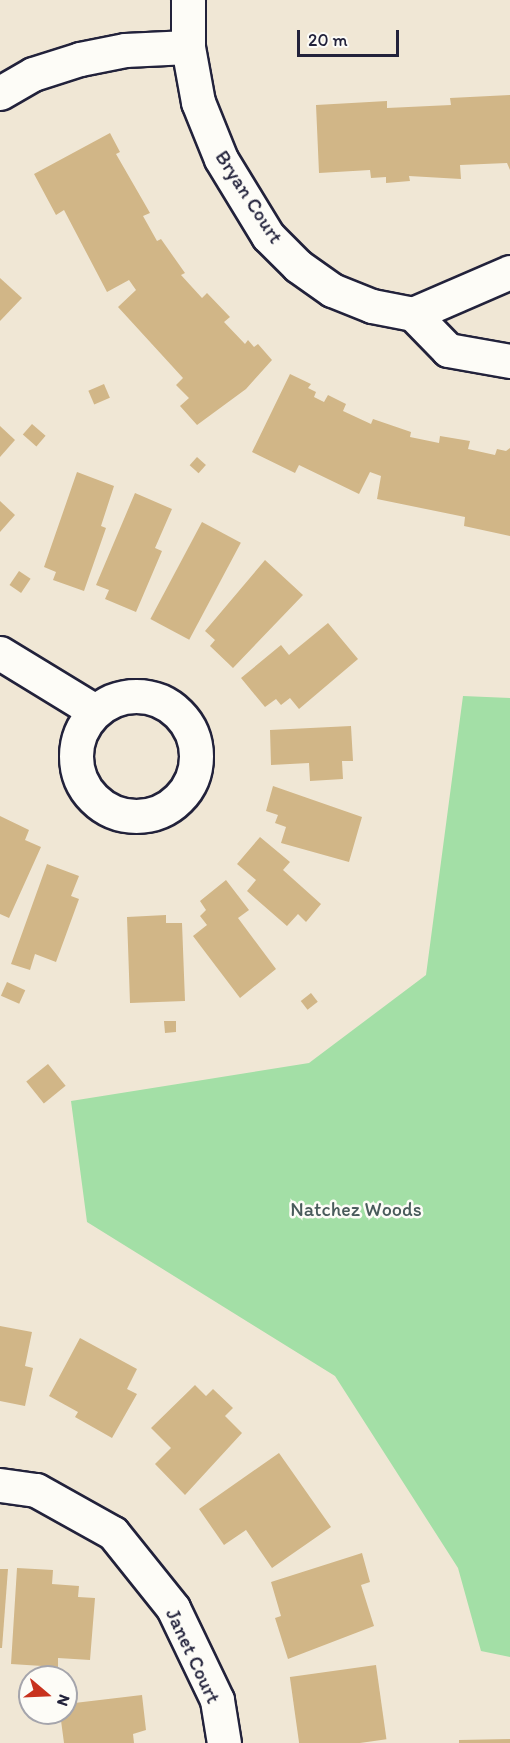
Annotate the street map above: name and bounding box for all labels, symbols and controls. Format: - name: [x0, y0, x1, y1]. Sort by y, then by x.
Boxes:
- scale bar: [300, 18, 402, 56]
- text: 20 m: [308, 29, 348, 51]
- street label: Bryan Court: [210, 146, 288, 248]
- park label: Natchez Woods: [290, 1197, 422, 1221]
- street label: Janet Court: [161, 1605, 225, 1707]
- north arrow: [18, 1665, 78, 1725]
- text: N: [53, 1692, 74, 1709]

